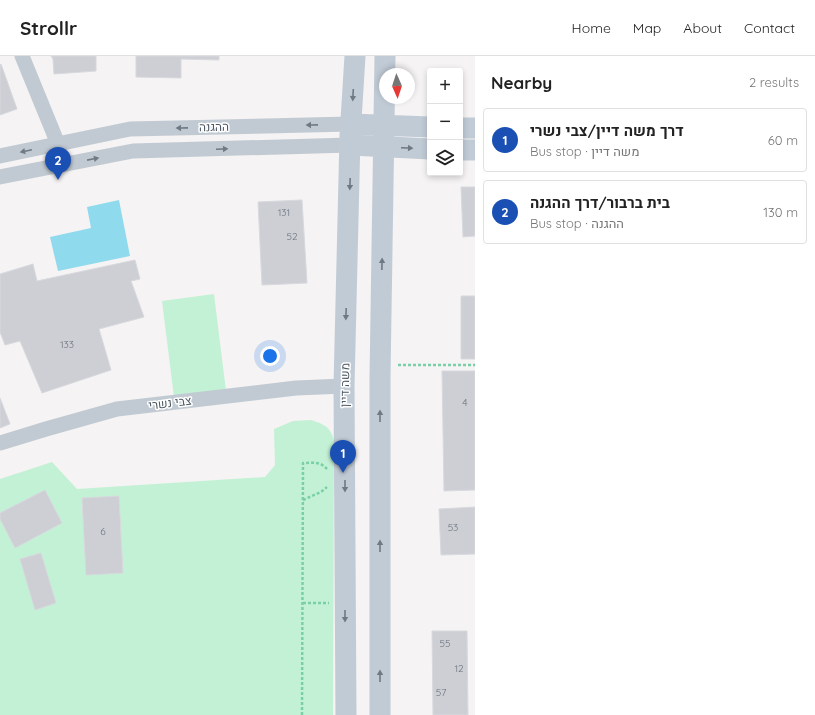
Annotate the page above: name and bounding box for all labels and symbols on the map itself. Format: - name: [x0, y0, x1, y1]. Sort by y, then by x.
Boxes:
- north arrow: [379, 68, 415, 104]
- one-way arrow: [349, 89, 356, 101]
- street label: ההגנה: [199, 119, 229, 134]
- one-way arrow: [305, 122, 318, 128]
- one-way arrow: [175, 125, 188, 131]
- one-way arrow: [401, 145, 414, 151]
- one-way arrow: [216, 146, 229, 152]
- pin: 2: [45, 147, 71, 180]
- one-way arrow: [20, 148, 33, 154]
- one-way arrow: [87, 156, 99, 162]
- one-way arrow: [347, 178, 353, 191]
- house number: 131: [278, 206, 290, 219]
- house number: 52: [287, 230, 298, 243]
- one-way arrow: [379, 257, 385, 270]
- one-way arrow: [343, 308, 349, 321]
- house number: 133: [60, 338, 74, 351]
- your location: [260, 346, 280, 366]
- street label: משה דיין: [337, 363, 352, 407]
- street label: צבי נשרי: [148, 392, 193, 413]
- house number: 4: [462, 396, 468, 409]
- one-way arrow: [377, 409, 383, 422]
- pin: 1: [330, 440, 356, 473]
- one-way arrow: [341, 480, 348, 492]
- house number: 53: [448, 521, 458, 534]
- house number: 6: [100, 525, 106, 538]
- one-way arrow: [377, 539, 383, 552]
- one-way arrow: [342, 610, 348, 623]
- house number: 55: [440, 637, 450, 650]
- house number: 12: [454, 662, 464, 675]
- one-way arrow: [377, 669, 383, 682]
- house number: 57: [436, 686, 446, 699]

